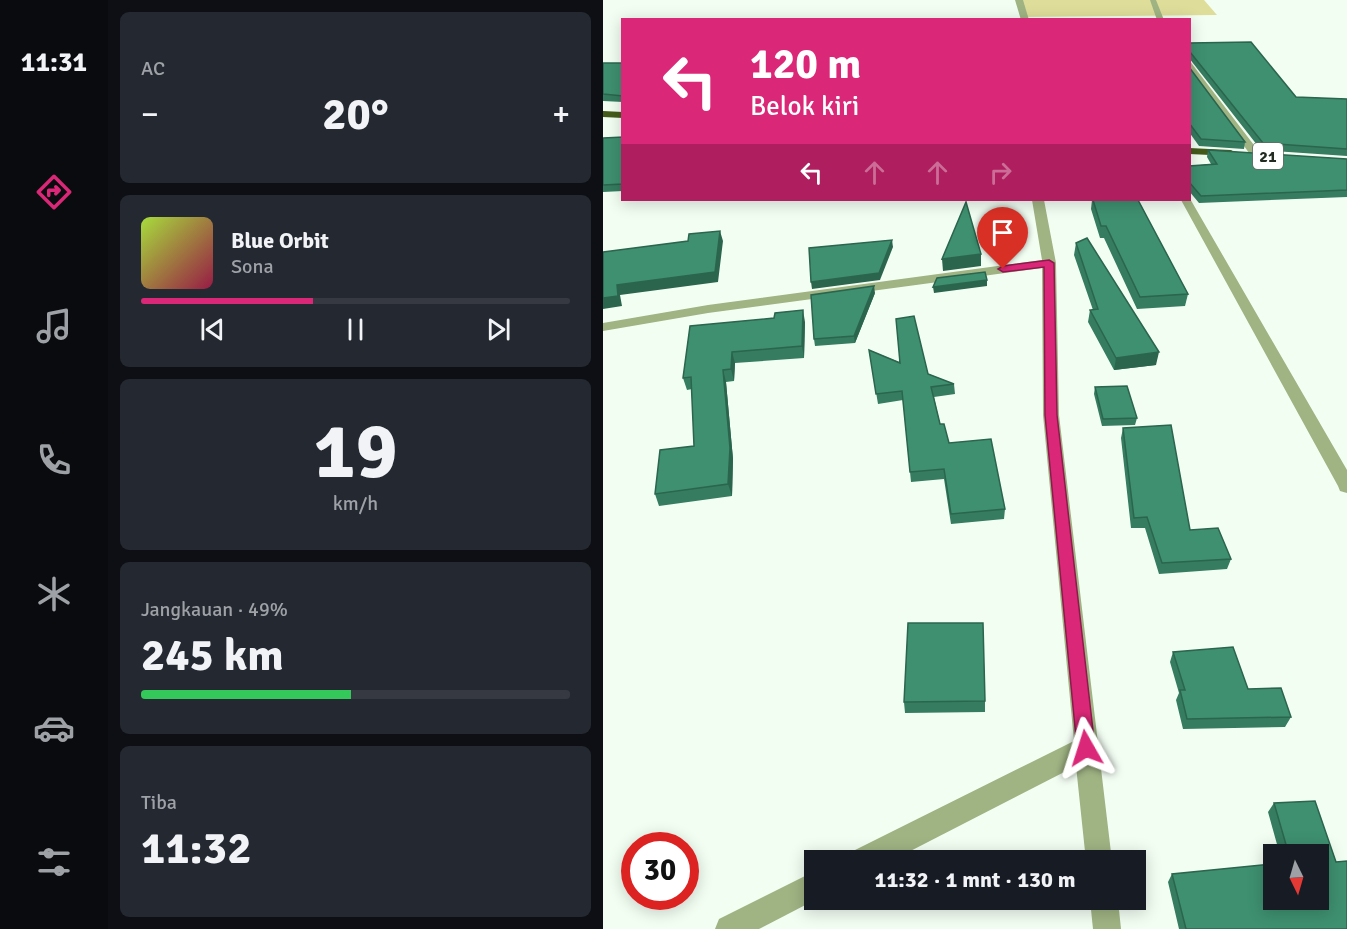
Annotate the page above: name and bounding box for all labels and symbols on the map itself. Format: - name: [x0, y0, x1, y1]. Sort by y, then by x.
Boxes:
- road number: 21: [1253, 143, 1283, 169]
- pin: [977, 207, 1028, 269]
- position arrow: [1054, 716, 1118, 780]
- speed limit sign: 30: [621, 832, 699, 910]
- north arrow: [1263, 844, 1329, 910]

